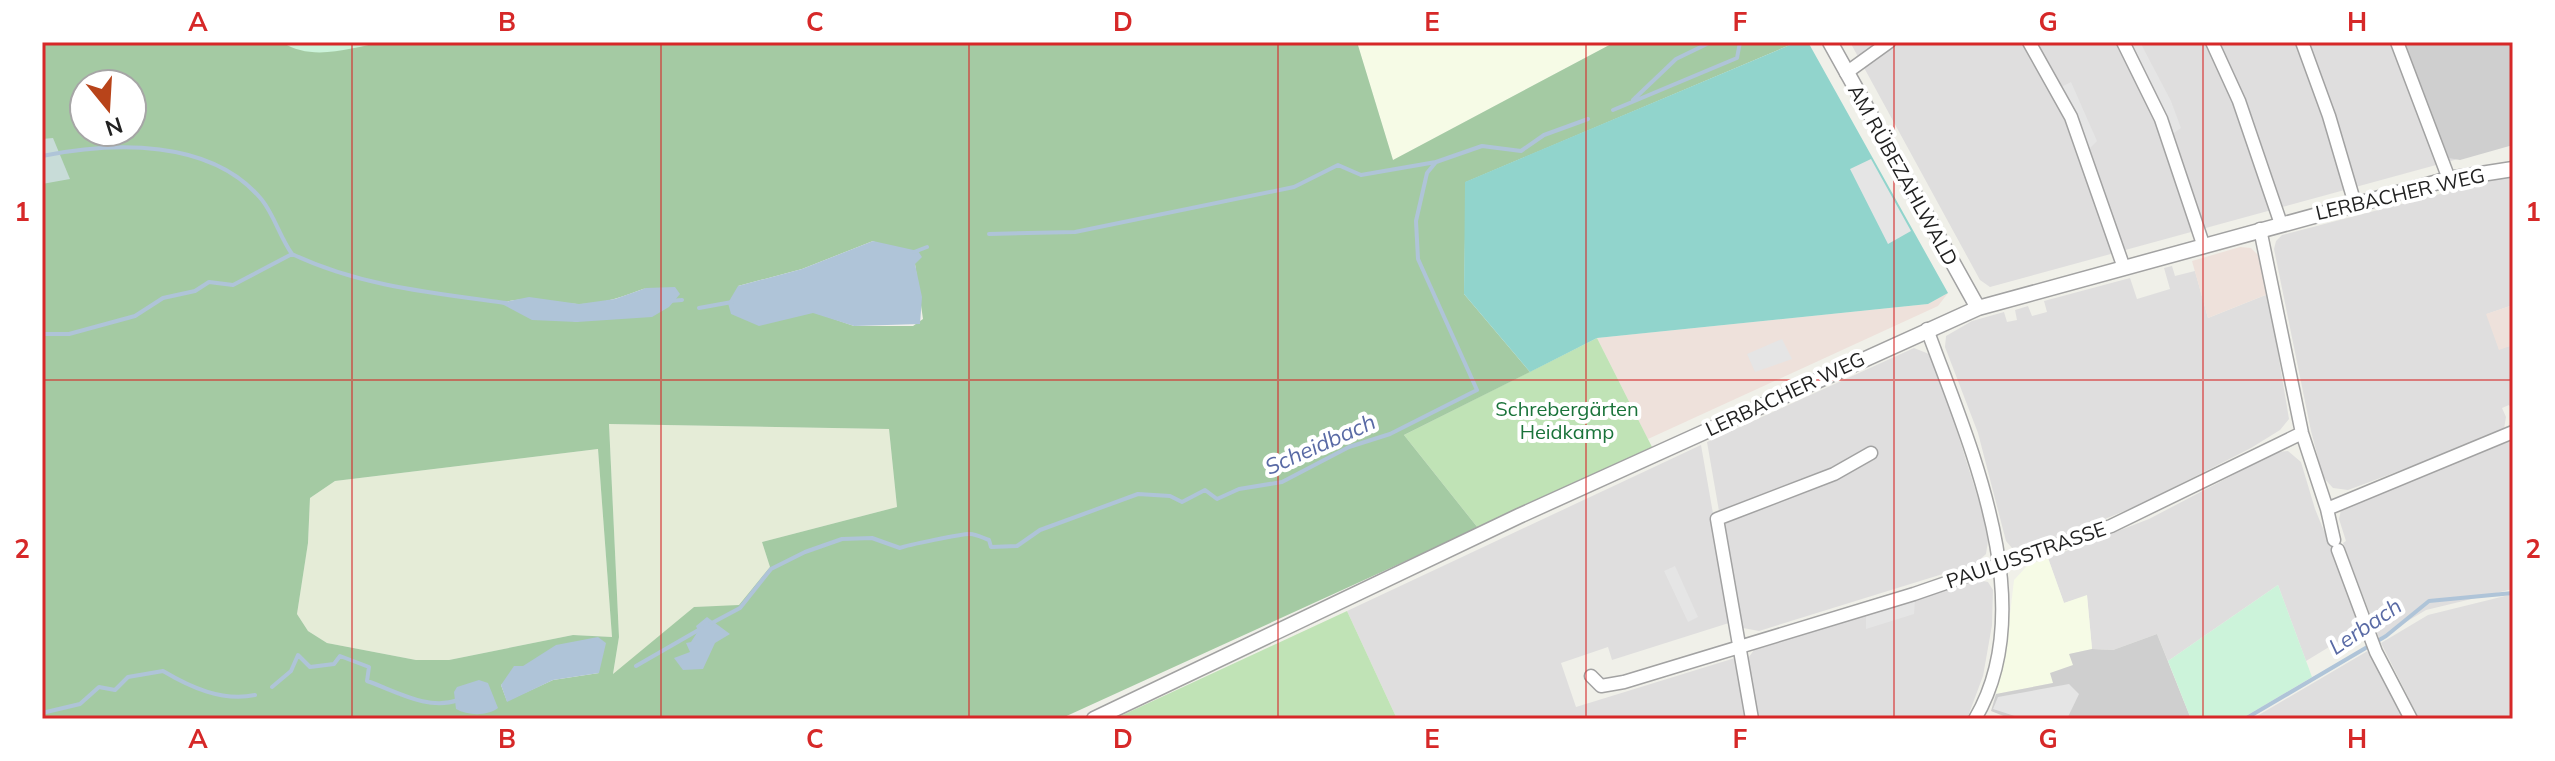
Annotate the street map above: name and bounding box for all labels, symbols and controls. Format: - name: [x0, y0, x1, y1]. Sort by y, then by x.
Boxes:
- text: A: [188, 5, 208, 38]
- text: B: [498, 5, 516, 38]
- text: C: [806, 5, 824, 38]
- text: D: [1113, 5, 1133, 38]
- text: E: [1424, 5, 1440, 38]
- text: F: [1733, 5, 1748, 38]
- text: G: [2038, 5, 2058, 38]
- text: H: [2347, 5, 2367, 38]
- north arrow: [68, 68, 148, 148]
- street label: AM RÜBEZAHLWALD: [1843, 80, 1964, 270]
- text: N: [102, 111, 126, 143]
- street label: LERBACHER WEG: [2313, 162, 2487, 225]
- text: 1: [14, 195, 30, 228]
- text: 1: [2525, 195, 2541, 228]
- street label: LERBACHER WEG: [1701, 346, 1868, 441]
- park label: Schrebergärten Heidkamp: [1495, 396, 1639, 444]
- water label: Scheidbach: [1260, 407, 1380, 481]
- street label: PAULUSSTRASSE: [1943, 515, 2109, 594]
- text: 2: [14, 532, 30, 565]
- text: 2: [2525, 532, 2541, 565]
- water label: Lerbach: [2323, 591, 2407, 661]
- text: A: [188, 722, 208, 755]
- text: B: [498, 722, 516, 755]
- text: C: [806, 722, 824, 755]
- text: D: [1113, 722, 1133, 755]
- text: E: [1424, 722, 1440, 755]
- text: F: [1733, 722, 1748, 755]
- text: G: [2038, 722, 2058, 755]
- text: H: [2347, 722, 2367, 755]

